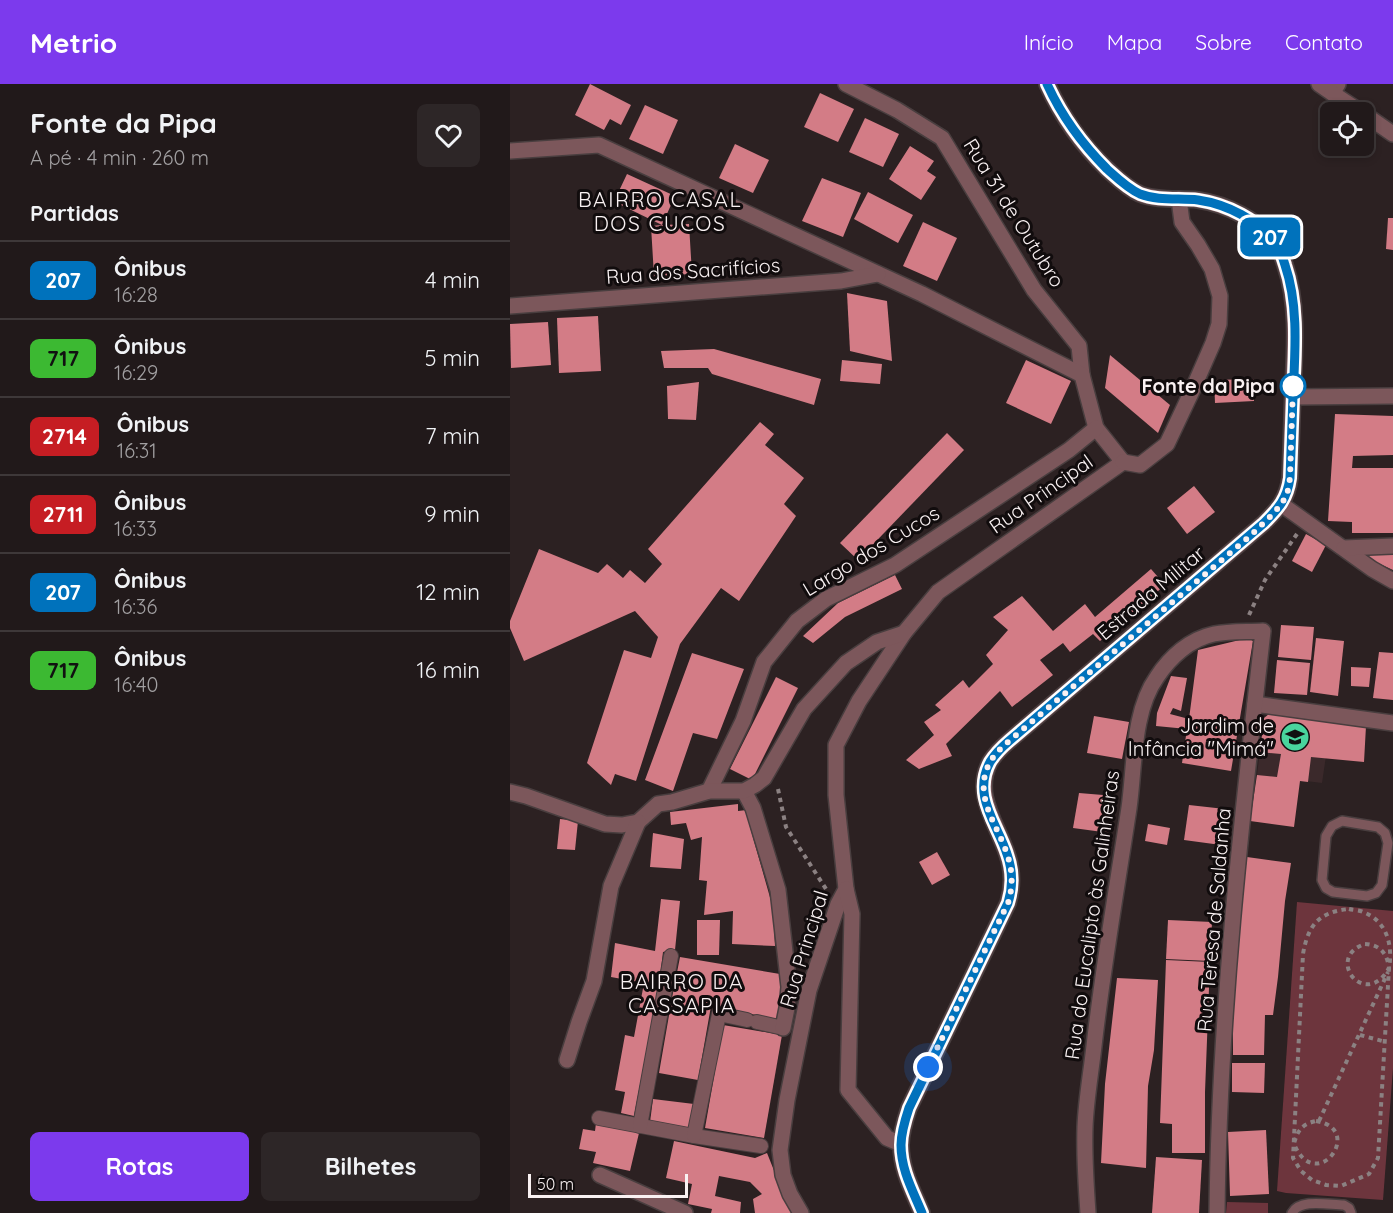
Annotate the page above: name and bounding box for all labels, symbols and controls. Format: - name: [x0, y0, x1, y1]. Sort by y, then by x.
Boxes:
- text: Metrio: [30, 25, 117, 60]
- text: Início: [1024, 29, 1074, 55]
- text: Mapa: [1107, 29, 1162, 55]
- text: Sobre: [1195, 29, 1252, 55]
- text: Contato: [1285, 29, 1363, 55]
- map controls: [1320, 102, 1374, 156]
- button: locate: [1320, 102, 1374, 156]
- button: heart: [417, 104, 480, 167]
- text: Fonte da Pipa: [30, 105, 217, 140]
- street label: Rua 31 de Outubro: [959, 134, 1070, 292]
- text: A pé · 4 min · 260 m: [30, 145, 209, 170]
- district label: BAIRRO CASAL DOS CUCOS: [578, 186, 742, 236]
- text: Partidas: [30, 199, 119, 227]
- line badge: 207: [1236, 218, 1305, 256]
- text: 207: [1252, 224, 1288, 250]
- street label: Rua dos Sacrifícios: [605, 252, 781, 289]
- text: Ônibus: [114, 254, 186, 282]
- text: 4 min: [425, 266, 480, 294]
- text: 207: [45, 267, 81, 293]
- text: 16:28: [114, 282, 158, 307]
- text: Ônibus: [114, 332, 186, 360]
- text: 5 min: [425, 344, 480, 372]
- text: 717: [47, 345, 79, 371]
- text: 16:29: [114, 360, 158, 385]
- place label: Fonte da Pipa: [1142, 373, 1275, 398]
- marker: Fonte da Pipa: [1280, 373, 1306, 399]
- text: Ônibus: [117, 410, 189, 438]
- text: 7 min: [425, 422, 480, 450]
- text: 2714: [42, 423, 87, 449]
- text: 16:31: [117, 438, 157, 463]
- street label: Rua Principal: [984, 449, 1097, 539]
- text: Ônibus: [114, 488, 186, 516]
- text: 9 min: [424, 500, 480, 528]
- street label: Largo dos Cucos: [798, 500, 944, 601]
- text: 2711: [43, 501, 83, 527]
- text: 16:33: [114, 516, 157, 541]
- street label: Estrada Militar: [1092, 540, 1210, 645]
- text: Ônibus: [114, 566, 186, 594]
- text: 12 min: [416, 578, 480, 606]
- text: 207: [45, 579, 81, 605]
- text: 16:36: [114, 594, 157, 619]
- text: Ônibus: [114, 644, 186, 672]
- text: 16 min: [417, 656, 480, 684]
- text: 717: [47, 657, 79, 683]
- text: 16:40: [114, 672, 158, 697]
- place label: Jardim de Infância "Mimá": [1128, 713, 1274, 761]
- school or university icon: Jardim de Infância "Mimá": [1279, 721, 1311, 753]
- street label: Rua do Eucalipto às Galinheiras: [1059, 769, 1124, 1061]
- street label: Rua Teresa de Saldanha: [1191, 807, 1236, 1033]
- street label: Rua Principal: [774, 887, 833, 1010]
- district label: BAIRRO DA CASSAPIA: [620, 968, 744, 1018]
- your location: [913, 1052, 943, 1082]
- button: Rotas: [30, 1132, 249, 1201]
- button: Bilhetes: [261, 1132, 480, 1201]
- scale bar: [528, 1171, 688, 1198]
- text: 50 m: [537, 1174, 574, 1194]

